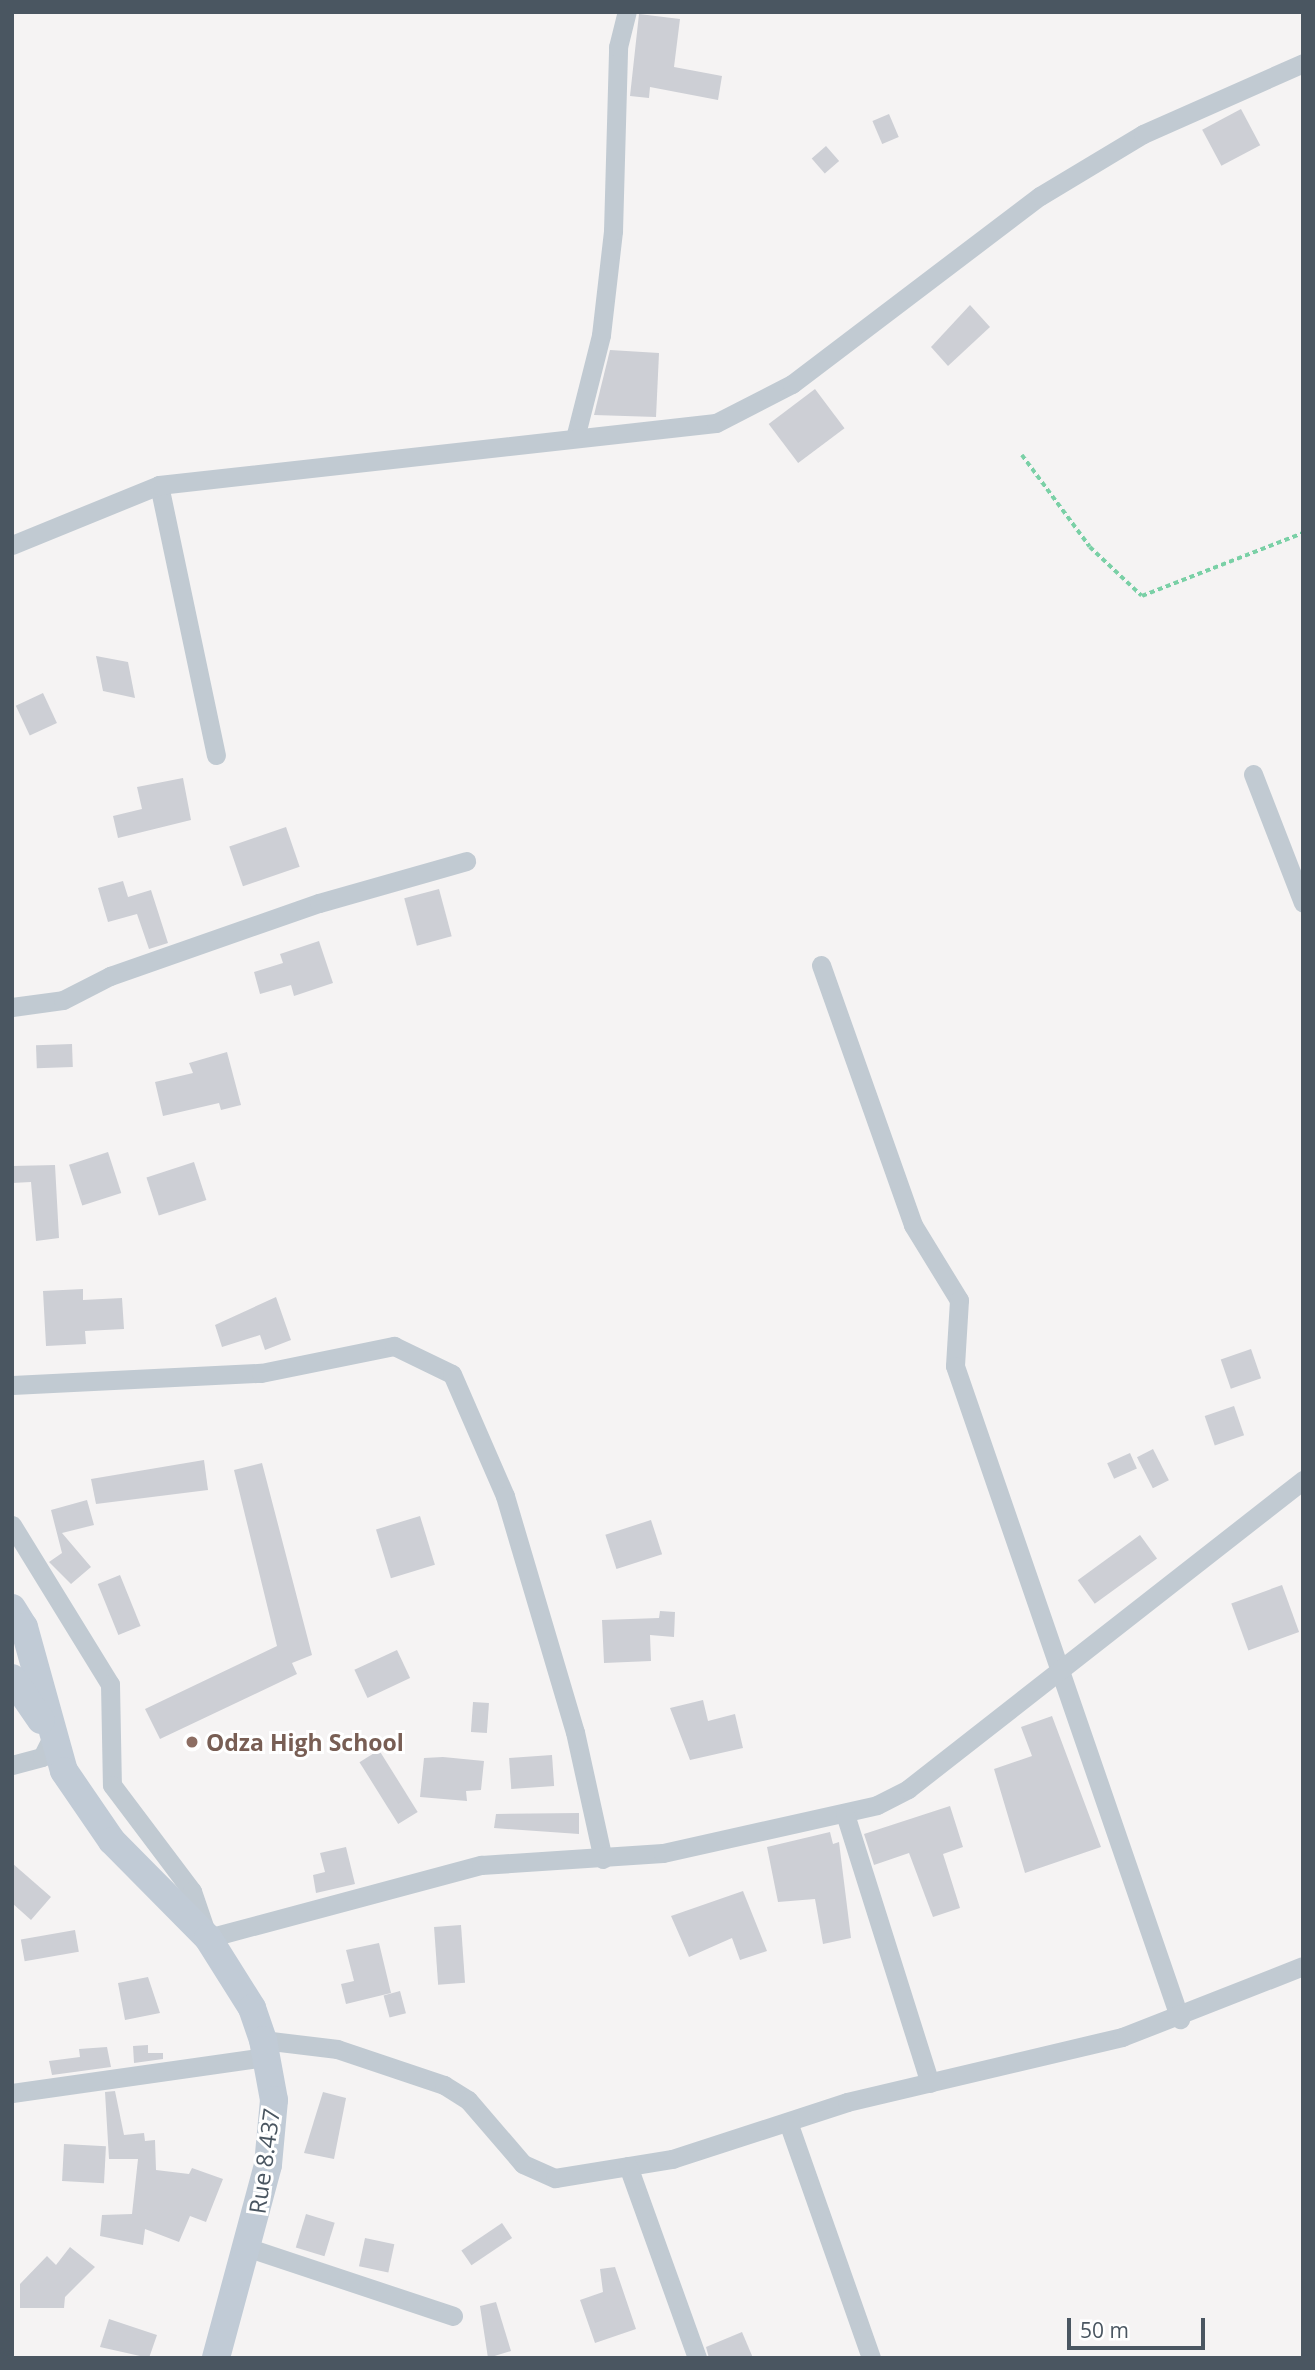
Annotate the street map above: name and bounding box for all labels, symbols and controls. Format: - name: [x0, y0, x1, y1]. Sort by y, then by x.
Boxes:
- place label: Odza High School: [206, 1728, 404, 1756]
- marker: Odza High School: [184, 1734, 200, 1750]
- street label: Rue 8.437: [243, 2107, 285, 2215]
- scale bar: [1070, 2304, 1208, 2348]
- text: 50 m: [1080, 2316, 1129, 2344]

